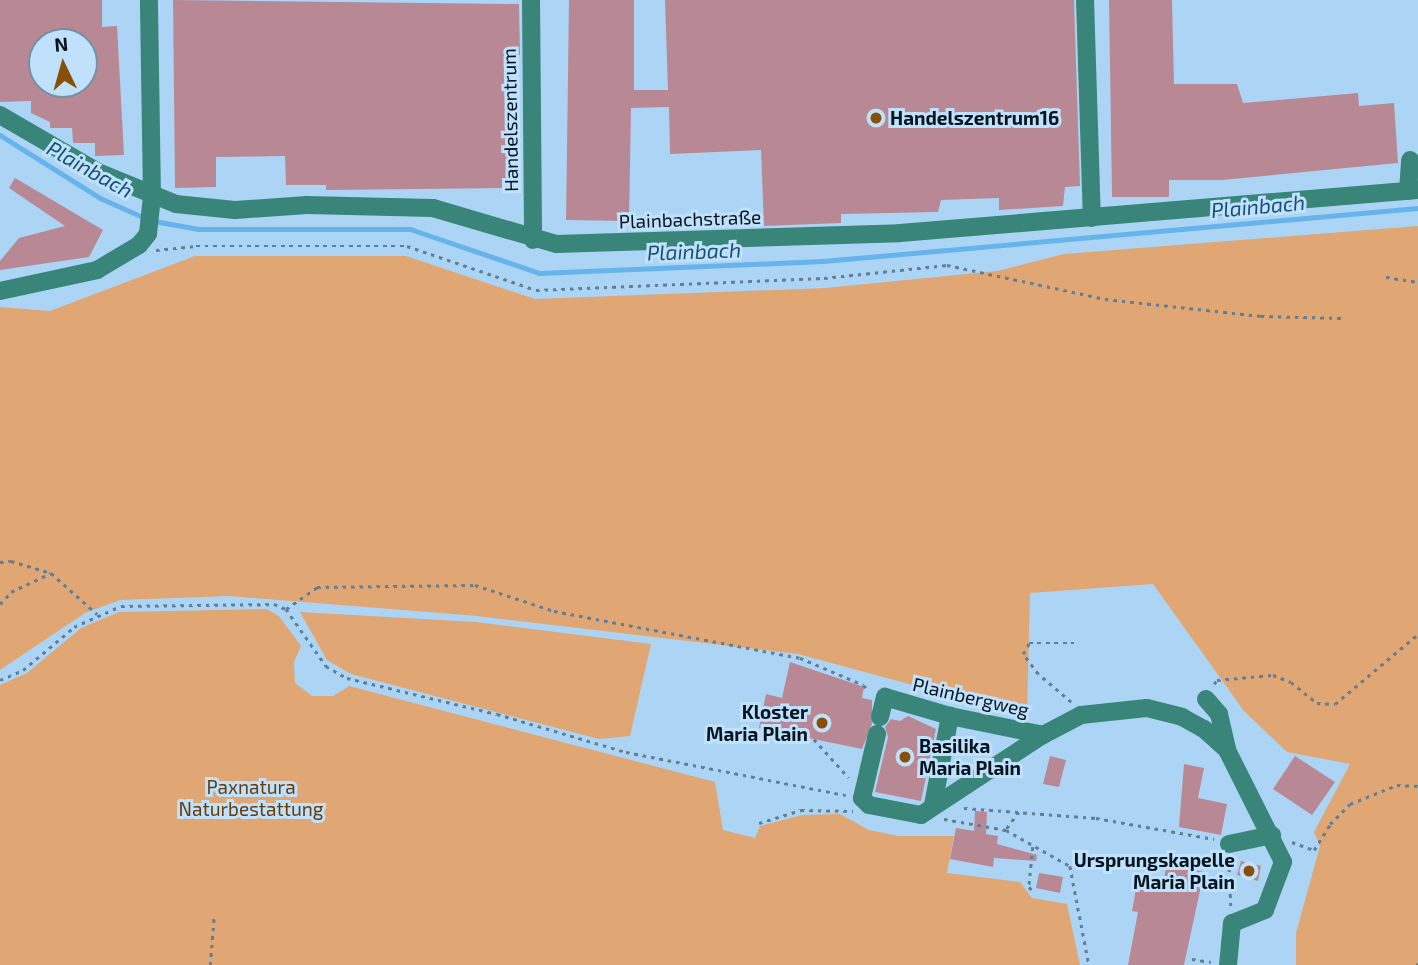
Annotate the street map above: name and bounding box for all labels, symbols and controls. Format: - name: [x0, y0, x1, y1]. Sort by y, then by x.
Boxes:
- north arrow: [28, 28, 98, 98]
- text: N: [53, 32, 69, 56]
- street label: Handelszentrum: [497, 48, 523, 192]
- place label: Handelszentrum16: [890, 107, 1059, 129]
- marker: Handelszentrum16: [868, 110, 884, 126]
- water label: Plainbach: [43, 135, 137, 203]
- water label: Plainbach: [1210, 189, 1306, 223]
- street label: Plainbachstraße: [618, 205, 762, 233]
- water label: Plainbach: [646, 237, 742, 265]
- street label: Plainbergweg: [911, 673, 1031, 721]
- place label: Kloster Maria Plain: [706, 701, 808, 745]
- marker: Kloster Maria Plain: [814, 715, 830, 731]
- place label: Basilika Maria Plain: [919, 735, 1021, 779]
- marker: Basilika Maria Plain: [897, 749, 913, 765]
- park label: Paxnatura Naturbestattung: [179, 776, 323, 820]
- place label: Ursprungskapelle Maria Plain: [1074, 849, 1235, 893]
- marker: Ursprungskapelle Maria Plain: [1241, 863, 1257, 879]

